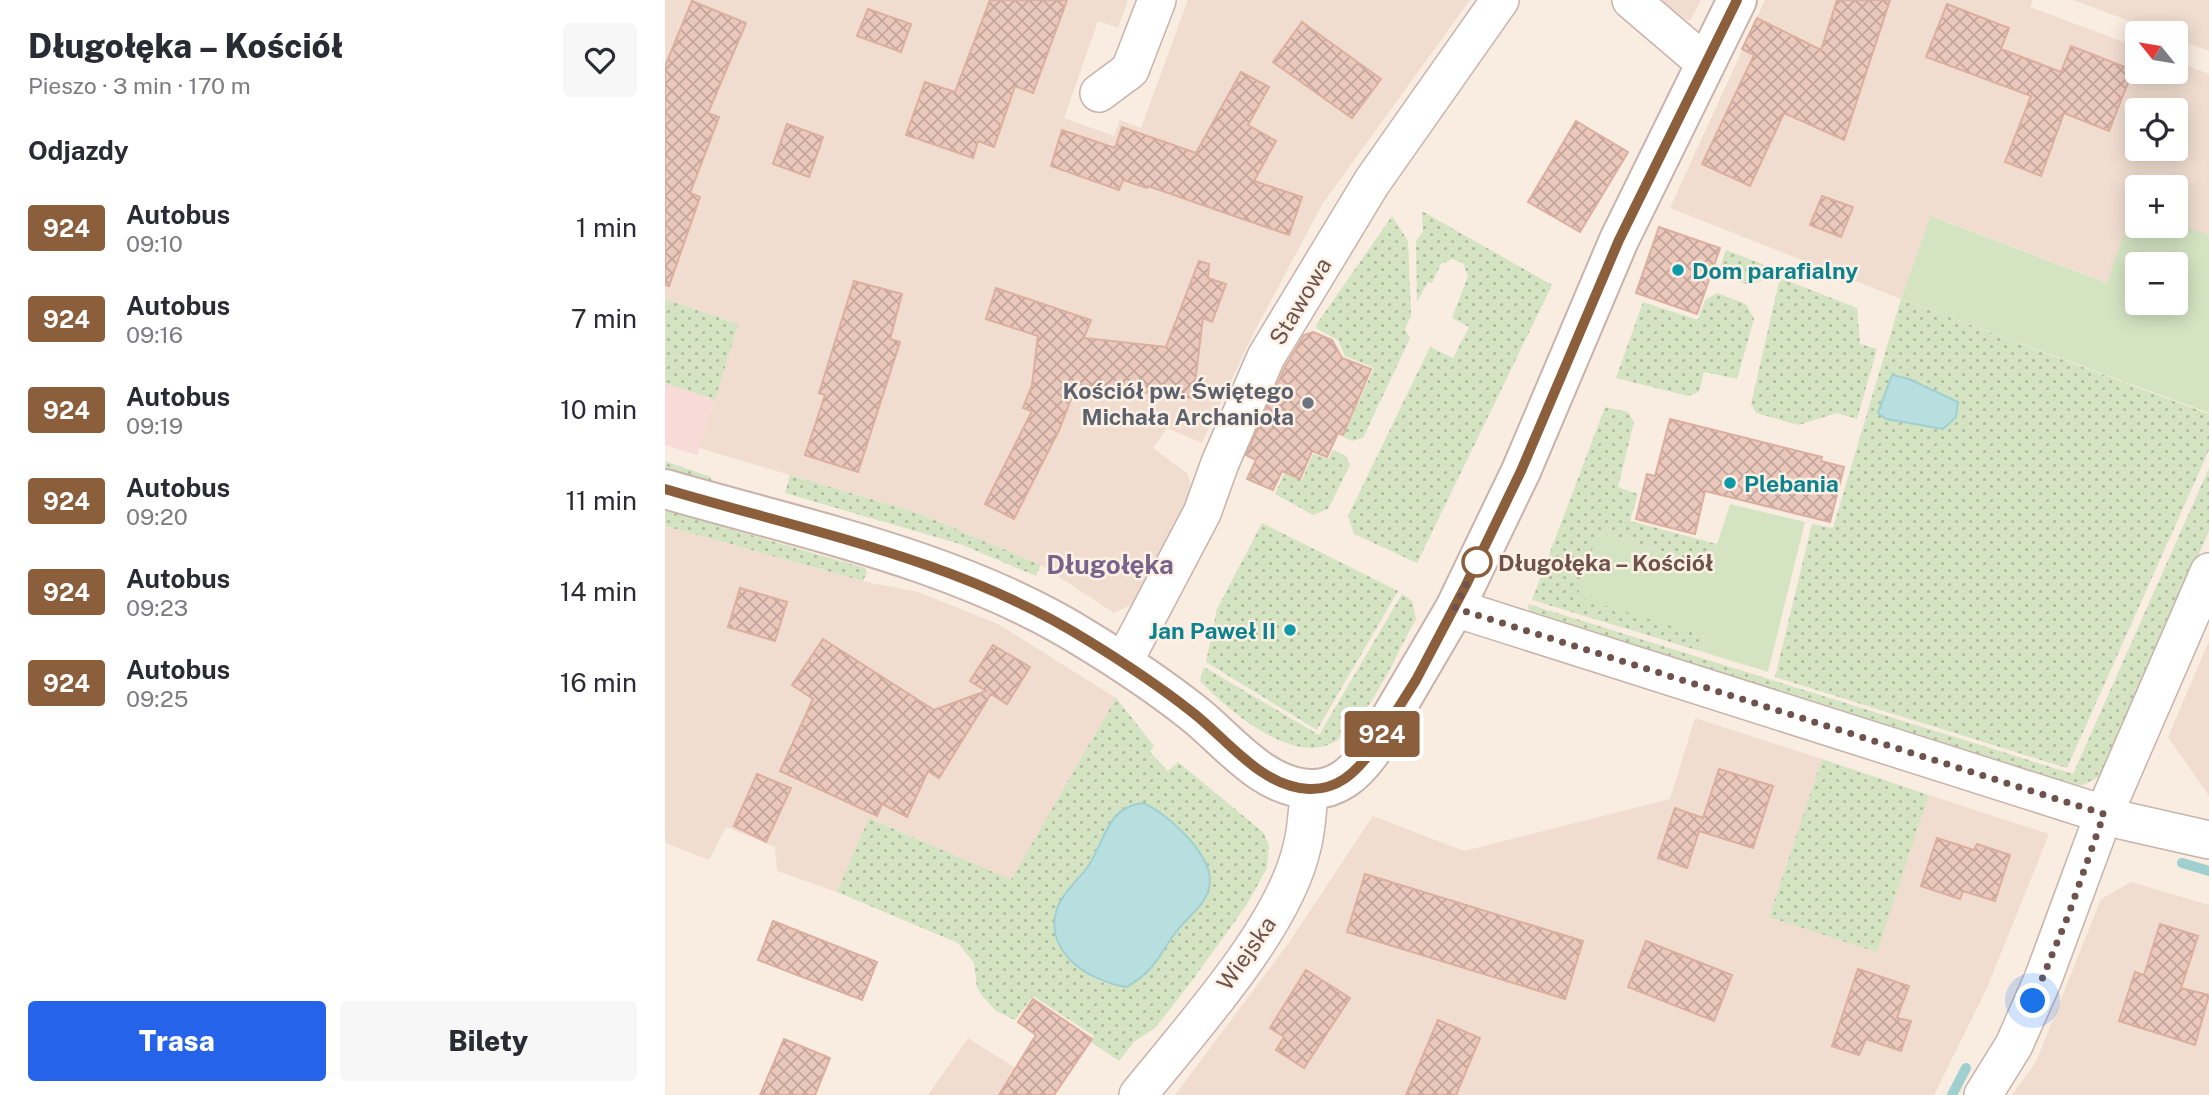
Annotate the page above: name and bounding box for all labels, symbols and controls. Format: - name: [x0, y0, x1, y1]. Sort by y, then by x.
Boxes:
- north arrow: [2125, 21, 2187, 84]
- map controls: [2125, 21, 2188, 315]
- button: heart: [563, 23, 637, 97]
- text: Długołęka – Kościół: [28, 27, 343, 65]
- text: Pieszo · 3 min · 170 m: [28, 72, 251, 99]
- button: locate: [2125, 98, 2188, 161]
- text: Odjazdy: [28, 135, 129, 166]
- button: +: [2125, 175, 2188, 238]
- text: Autobus: [126, 199, 230, 230]
- text: 1 min: [576, 212, 637, 243]
- text: 924: [43, 214, 90, 242]
- text: 09:10: [126, 230, 183, 257]
- street label: Stawowa: [1263, 252, 1337, 350]
- button: −: [2125, 252, 2188, 315]
- place label: Dom parafialny: [1692, 257, 1858, 284]
- marker: Dom parafialny: [1670, 262, 1686, 278]
- text: Autobus: [126, 290, 230, 321]
- text: 7 min: [571, 303, 637, 334]
- text: 924: [43, 305, 90, 333]
- text: 09:16: [126, 321, 183, 348]
- place label: Kościół pw. Świętego Michała Archanioła: [1063, 377, 1294, 430]
- text: Autobus: [126, 381, 230, 412]
- text: 10 min: [560, 394, 637, 425]
- marker: Kościół pw. Świętego Michała Archanioła: [1300, 395, 1316, 411]
- text: 924: [43, 396, 90, 424]
- text: 09:19: [126, 412, 183, 439]
- place label: Plebania: [1744, 470, 1839, 497]
- text: Autobus: [126, 472, 230, 503]
- marker: Plebania: [1722, 475, 1738, 491]
- text: 11 min: [565, 485, 637, 516]
- text: 924: [43, 487, 90, 515]
- text: 09:20: [126, 503, 188, 530]
- marker: Długołęka – Kościół: [1462, 547, 1492, 577]
- district label: Długołęka: [1046, 549, 1174, 580]
- place label: Długołęka – Kościół: [1498, 549, 1713, 576]
- text: Autobus: [126, 563, 230, 594]
- text: 14 min: [560, 576, 637, 607]
- text: 924: [43, 578, 90, 606]
- text: 09:23: [126, 594, 188, 621]
- place label: Jan Paweł II: [1149, 617, 1276, 644]
- marker: Jan Paweł II: [1282, 622, 1298, 638]
- text: Autobus: [126, 654, 230, 685]
- text: 16 min: [560, 667, 637, 698]
- text: 924: [43, 669, 90, 697]
- text: 09:25: [126, 685, 188, 712]
- line badge: 924: [1342, 711, 1422, 757]
- text: 924: [1359, 720, 1405, 748]
- street label: Wiejska: [1211, 911, 1281, 995]
- your location: [2015, 983, 2050, 1018]
- button: Trasa: [28, 1001, 326, 1081]
- button: Bilety: [340, 1001, 637, 1081]

